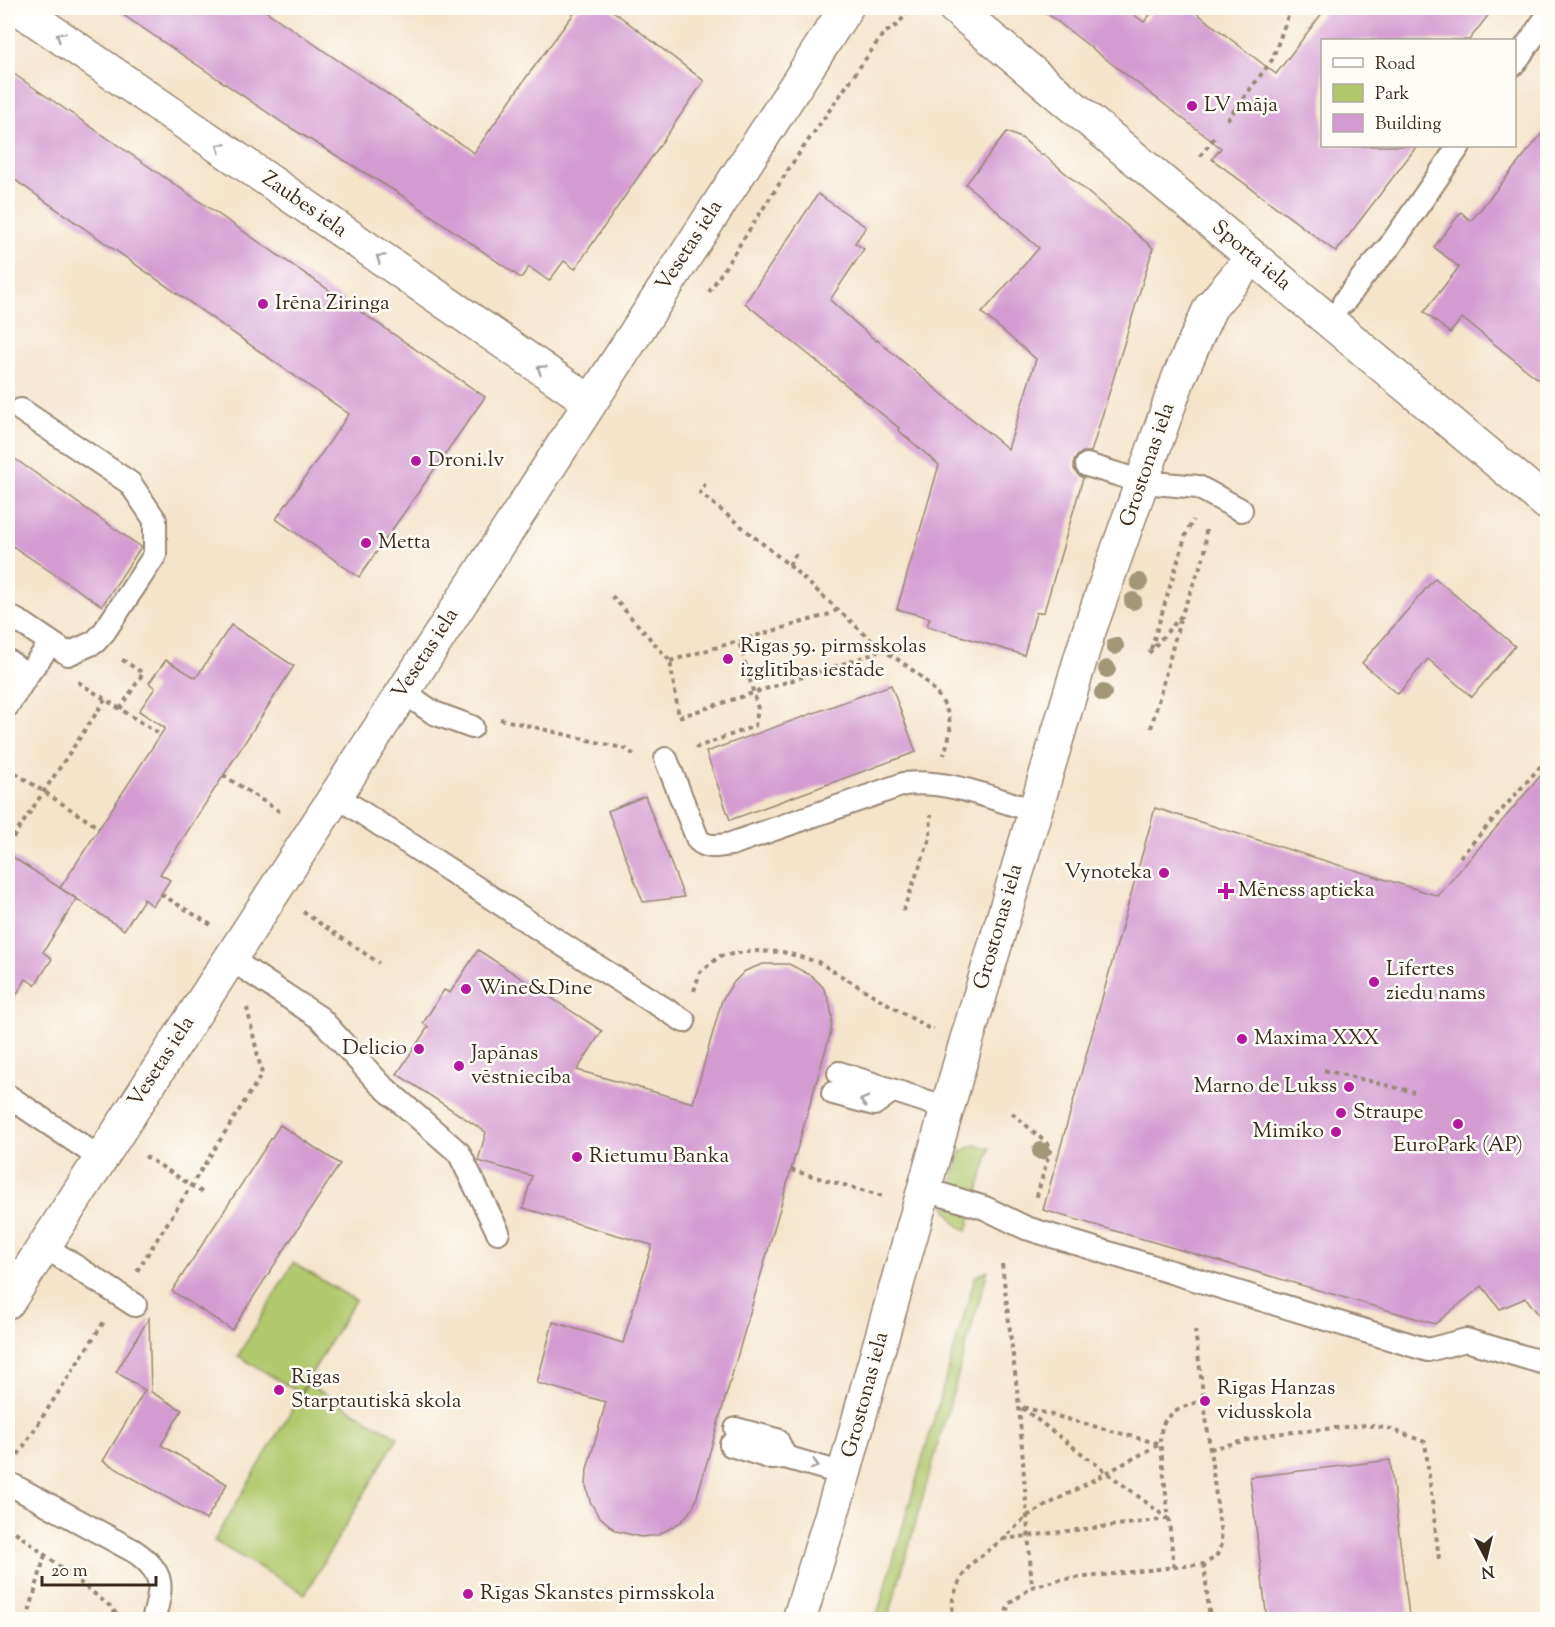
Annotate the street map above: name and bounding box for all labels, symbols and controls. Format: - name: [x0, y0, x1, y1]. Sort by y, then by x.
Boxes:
- one-way arrow: [55, 32, 66, 43]
- legend: [1321, 39, 1516, 147]
- text: Road: [1375, 52, 1415, 78]
- text: Park: [1375, 82, 1410, 108]
- place label: LV māja: [1204, 91, 1278, 121]
- marker: LV māja: [1185, 99, 1199, 113]
- text: Building: [1375, 112, 1441, 138]
- one-way arrow: [216, 143, 227, 154]
- street label: Zaubes iela: [255, 165, 353, 246]
- street label: Vesetas iela: [649, 194, 731, 297]
- street label: Sporta iela: [1205, 214, 1298, 299]
- one-way arrow: [376, 254, 387, 265]
- place label: Irēna Ziringa: [275, 289, 390, 319]
- marker: Irēna Ziringa: [256, 297, 270, 311]
- one-way arrow: [537, 365, 548, 376]
- street label: Grostonas iela: [1113, 399, 1183, 531]
- place label: Droni.lv: [428, 446, 504, 476]
- marker: Droni.lv: [409, 454, 423, 468]
- place label: Metta: [378, 528, 431, 558]
- marker: Metta: [359, 536, 373, 550]
- street label: Vesetas iela: [385, 602, 467, 705]
- place label: Rīgas 59. pirmsskolas izglītības iestāde: [740, 632, 926, 686]
- marker: Rīgas 59. pirmsskolas izglītības iestāde: [721, 652, 735, 666]
- place label: Vynoteka: [1064, 858, 1152, 888]
- street label: Grostonas iela: [967, 860, 1031, 993]
- marker: Vynoteka: [1157, 866, 1171, 880]
- place label: Mēness aptieka: [1238, 876, 1375, 906]
- marker: Mēness aptieka: [1219, 884, 1233, 898]
- place label: Līfertes ziedu nams: [1386, 955, 1486, 1009]
- place label: Wine&Dine: [478, 974, 593, 1004]
- marker: Līfertes ziedu nams: [1367, 975, 1381, 989]
- marker: Wine&Dine: [459, 982, 473, 996]
- street label: Vesetas iela: [121, 1010, 203, 1113]
- place label: Maxima XXX: [1254, 1024, 1380, 1054]
- marker: Maxima XXX: [1235, 1032, 1249, 1046]
- place label: Delicio: [342, 1034, 407, 1064]
- place label: Japānas vēstniecība: [470, 1039, 571, 1093]
- marker: Delicio: [412, 1042, 426, 1056]
- marker: Japānas vēstniecība: [452, 1059, 466, 1073]
- place label: Marno de Lukss: [1194, 1072, 1337, 1102]
- marker: Marno de Lukss: [1342, 1080, 1356, 1094]
- one-way arrow: [859, 1096, 869, 1109]
- place label: Straupe: [1353, 1098, 1424, 1128]
- marker: Straupe: [1334, 1106, 1348, 1120]
- place label: Mimiko: [1253, 1117, 1324, 1147]
- marker: EuroPark (AP): [1451, 1117, 1465, 1131]
- marker: Mimiko: [1329, 1125, 1343, 1139]
- place label: EuroPark (AP): [1393, 1131, 1523, 1161]
- place label: Rietumu Banka: [589, 1142, 729, 1172]
- marker: Rietumu Banka: [570, 1150, 584, 1164]
- street label: Grostonas iela: [835, 1328, 897, 1461]
- place label: Rīgas Starptautiskā skola: [291, 1363, 462, 1417]
- place label: Rīgas Hanzas vidusskola: [1217, 1374, 1335, 1428]
- marker: Rīgas Starptautiskā skola: [272, 1383, 286, 1397]
- marker: Rīgas Hanzas vidusskola: [1198, 1394, 1212, 1408]
- one-way arrow: [809, 1458, 820, 1470]
- north arrow: [1456, 1528, 1516, 1588]
- scale bar: [42, 1549, 156, 1587]
- text: N: [1480, 1558, 1495, 1583]
- text: 20 m: [51, 1559, 88, 1585]
- place label: Rīgas Skanstes pirmsskola: [480, 1579, 715, 1609]
- marker: Rīgas Skanstes pirmsskola: [461, 1587, 475, 1601]

